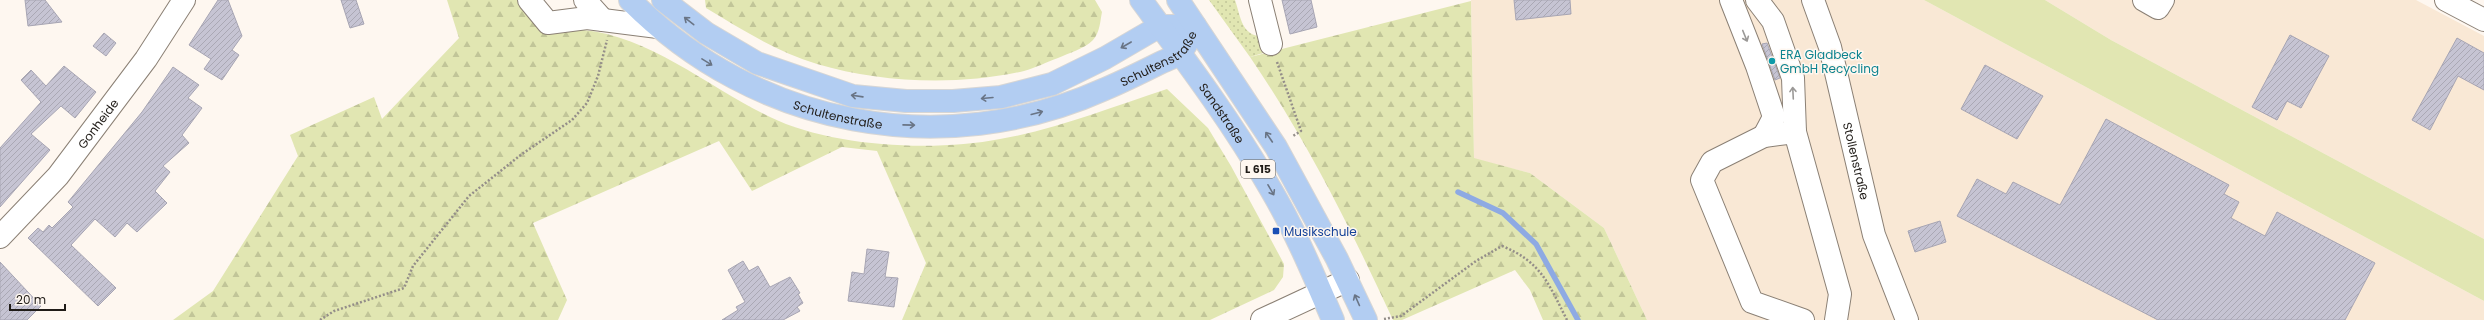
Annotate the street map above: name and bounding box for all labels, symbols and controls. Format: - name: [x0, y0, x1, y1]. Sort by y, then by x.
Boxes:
- one-way arrow: [684, 16, 695, 25]
- street label: Schultenstraße: [1117, 28, 1200, 90]
- one-way arrow: [1742, 30, 1750, 42]
- one-way arrow: [1120, 42, 1132, 49]
- place label: ERA Gladbeck GmbH Recycling: [1780, 46, 1879, 77]
- marker: ERA Gladbeck GmbH Recycling: [1767, 56, 1777, 66]
- one-way arrow: [701, 58, 712, 66]
- street label: Sandstraße: [1195, 79, 1249, 146]
- one-way arrow: [1790, 87, 1797, 100]
- one-way arrow: [851, 92, 864, 100]
- one-way arrow: [981, 94, 994, 101]
- street label: Gonheide: [73, 95, 122, 152]
- street label: Schultenstraße: [791, 96, 883, 132]
- one-way arrow: [1031, 109, 1044, 116]
- street label: Stollenstraße: [1839, 121, 1874, 201]
- one-way arrow: [902, 122, 915, 129]
- one-way arrow: [1265, 132, 1273, 143]
- road number: L 615: [1241, 160, 1275, 178]
- one-way arrow: [1268, 184, 1276, 196]
- place label: Musikschule: [1284, 223, 1357, 240]
- marker: Musikschule: [1271, 226, 1281, 236]
- scale bar: [10, 286, 65, 312]
- text: 20 m: [16, 291, 46, 308]
- one-way arrow: [1353, 294, 1360, 306]

